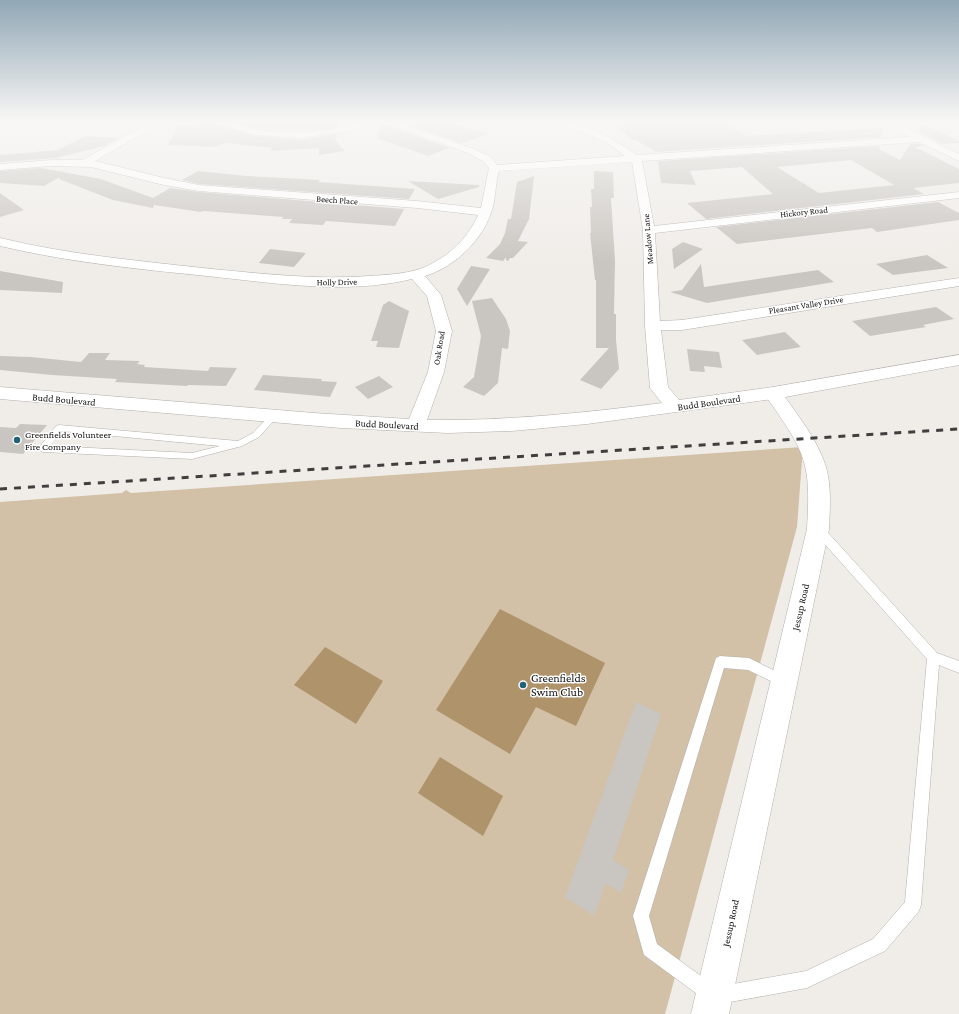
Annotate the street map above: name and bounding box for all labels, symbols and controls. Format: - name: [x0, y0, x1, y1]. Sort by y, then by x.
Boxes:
- street label: Beech Place: [316, 194, 358, 206]
- street label: Hickory Road: [780, 204, 829, 219]
- street label: Meadow Lane: [641, 213, 655, 265]
- street label: Holly Drive: [317, 277, 357, 287]
- street label: Pleasant Valley Drive: [768, 294, 844, 316]
- street label: Oak Road: [431, 330, 447, 366]
- street label: Budd Boulevard: [32, 391, 97, 408]
- street label: Budd Boulevard: [677, 393, 742, 412]
- street label: Budd Boulevard: [355, 417, 420, 432]
- place label: Greenfields Volunteer Fire Company: [25, 429, 112, 452]
- marker: Greenfields Volunteer Fire Company: [12, 435, 22, 445]
- street label: Jessup Road: [790, 582, 811, 633]
- place label: Greenfields Swim Club: [531, 671, 586, 699]
- marker: Greenfields Swim Club: [518, 680, 528, 690]
- street label: Jessup Road: [720, 898, 741, 949]

